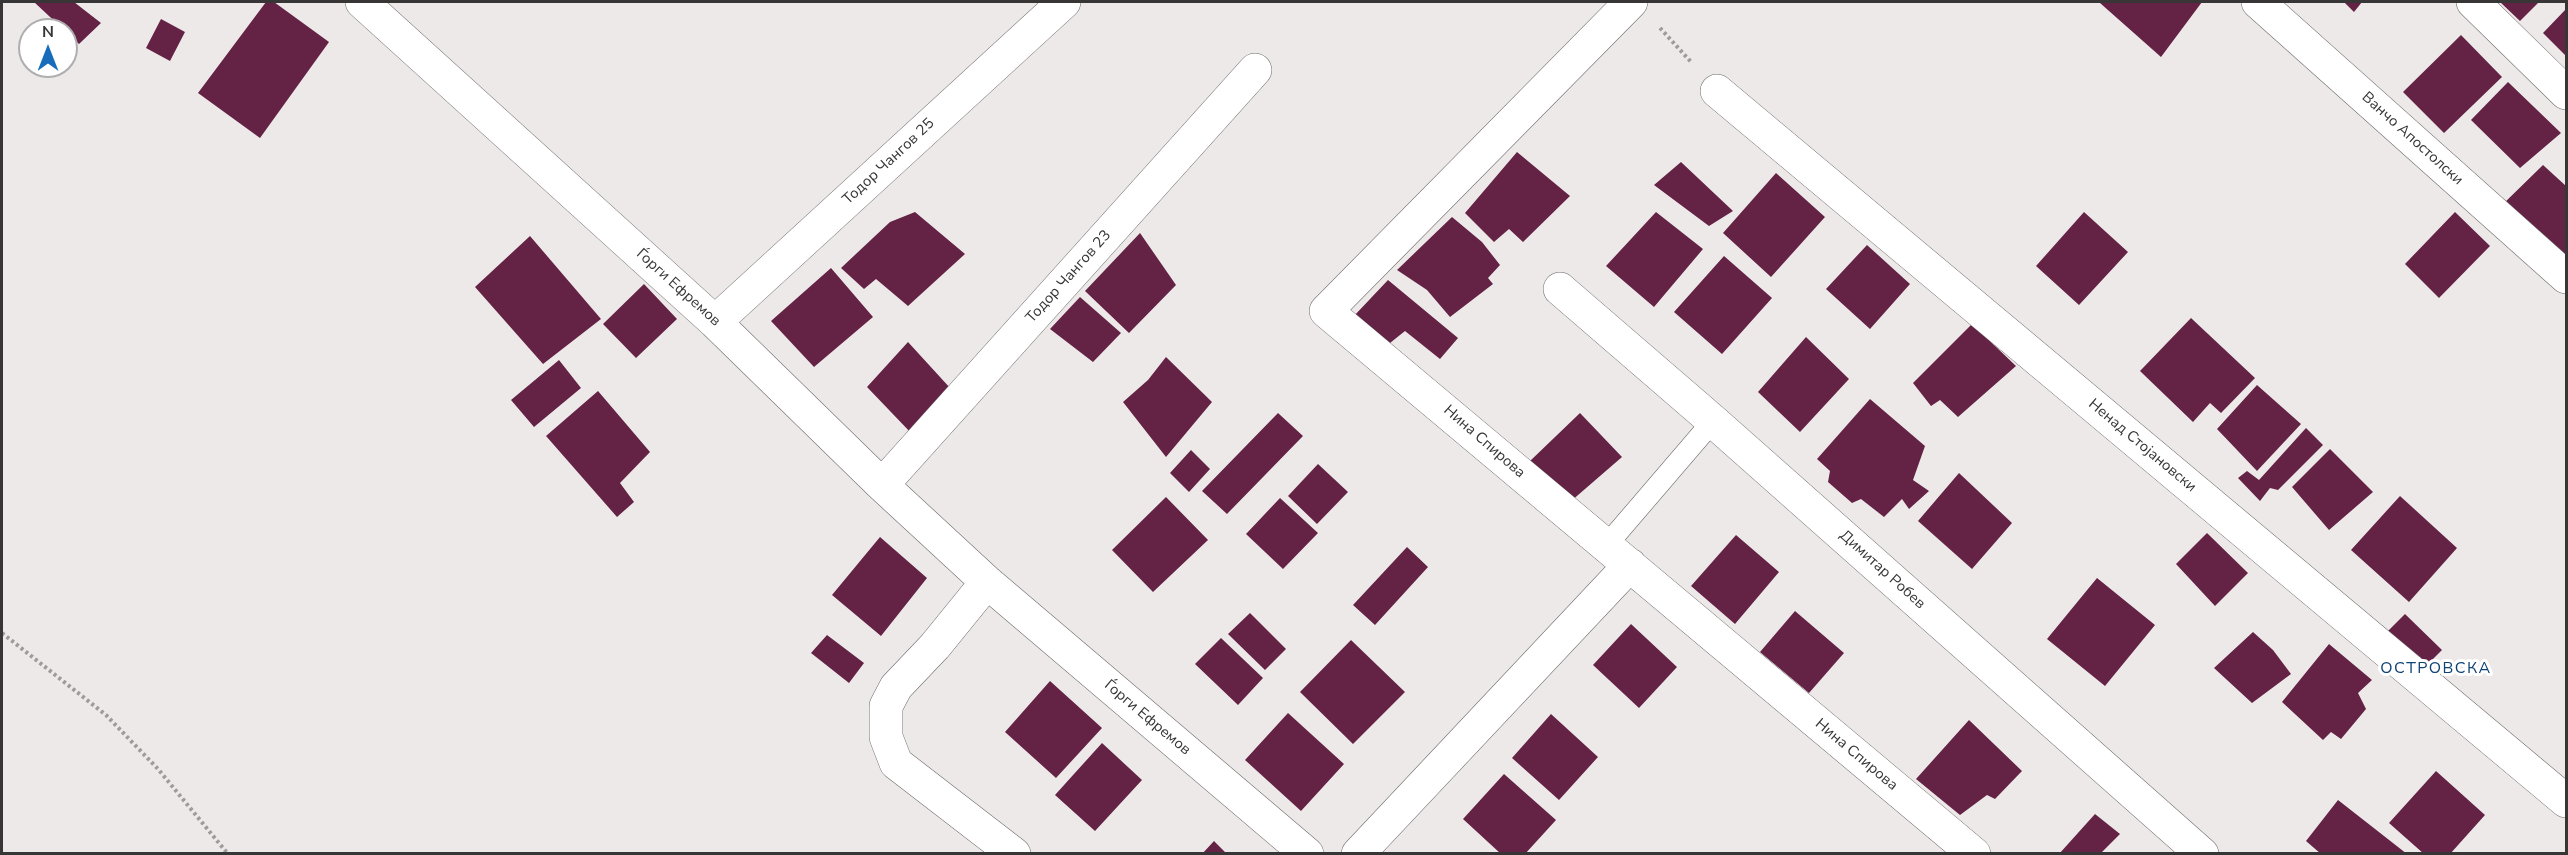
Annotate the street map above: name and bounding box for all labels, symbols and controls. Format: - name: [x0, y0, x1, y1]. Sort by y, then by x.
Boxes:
- north arrow: [18, 18, 78, 78]
- text: N: [42, 21, 54, 43]
- street label: Ванчо Апостолски: [2358, 89, 2466, 189]
- street label: Тодор Чангов 25: [839, 115, 939, 209]
- street label: Тодор Чангов 23: [1023, 227, 1115, 327]
- street label: Ѓорги Ефремов: [632, 245, 724, 331]
- street label: Ненад Стојановски: [2084, 396, 2200, 496]
- street label: Нина Спирова: [1440, 402, 1528, 482]
- street label: Димитар Робев: [1835, 527, 1929, 613]
- district label: ОСТРОВСКА: [2380, 659, 2492, 679]
- street label: Ѓорги Ефремов: [1100, 677, 1194, 759]
- street label: Нина Спирова: [1811, 715, 1901, 795]

